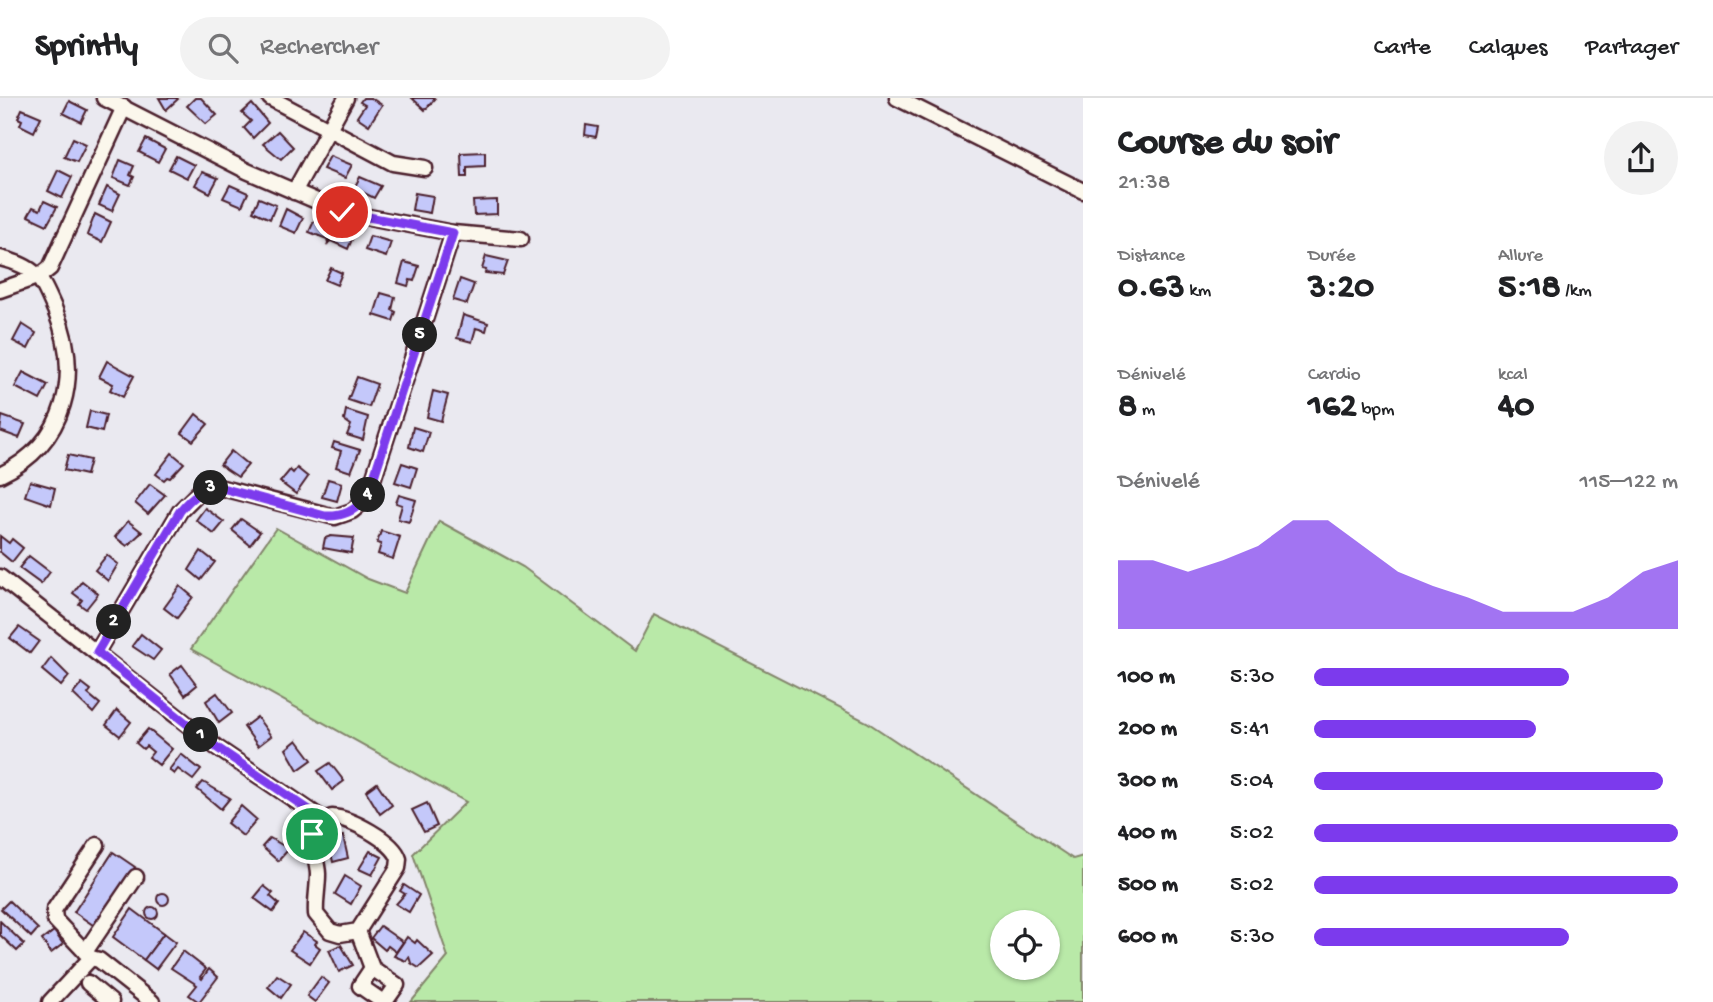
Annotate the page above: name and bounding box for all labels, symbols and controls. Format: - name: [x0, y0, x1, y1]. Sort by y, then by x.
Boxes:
- search box: [180, 17, 670, 80]
- text: Sprintly: [35, 29, 138, 67]
- icon: search: [204, 29, 242, 67]
- text: Rechercher: [260, 33, 378, 64]
- text: Carte: [1374, 34, 1431, 63]
- text: Calques: [1469, 34, 1547, 63]
- text: Partager: [1585, 34, 1678, 63]
- button: share: [1604, 121, 1678, 195]
- text: Course du soir: [1118, 122, 1337, 166]
- text: 21:38: [1118, 170, 1170, 197]
- pin: [312, 182, 372, 242]
- icon: check: [323, 193, 361, 231]
- text: Distance: [1118, 245, 1185, 268]
- text: Durée: [1308, 245, 1356, 268]
- text: Allure: [1498, 245, 1543, 268]
- text: 0.63: [1118, 268, 1185, 309]
- text: 3:20: [1308, 268, 1374, 309]
- text: 5:18: [1498, 268, 1561, 309]
- text: km: [1185, 280, 1211, 303]
- text: /km: [1561, 280, 1592, 303]
- pin: 5: [402, 317, 438, 352]
- text: 5: [415, 323, 425, 346]
- text: Dénivelé: [1118, 364, 1186, 387]
- text: Cardio: [1308, 364, 1361, 387]
- text: kcal: [1498, 364, 1528, 387]
- text: 8: [1118, 387, 1137, 428]
- text: 162: [1308, 387, 1357, 428]
- text: 40: [1498, 387, 1534, 428]
- text: m: [1137, 399, 1155, 422]
- text: bpm: [1357, 399, 1394, 422]
- text: Dénivelé: [1118, 469, 1200, 496]
- text: 115–122 m: [1580, 469, 1678, 496]
- pin: 3: [194, 470, 228, 506]
- text: 3: [206, 476, 215, 499]
- pin: 4: [350, 478, 386, 512]
- text: 4: [363, 483, 372, 506]
- pin: 2: [96, 604, 132, 640]
- text: 2: [109, 610, 118, 633]
- text: 100 m: [1118, 664, 1175, 691]
- text: 5:30: [1230, 664, 1274, 691]
- text: 200 m: [1118, 716, 1177, 743]
- text: 5:41: [1230, 716, 1270, 743]
- pin: 1: [184, 718, 218, 752]
- text: 1: [197, 723, 204, 746]
- text: 300 m: [1118, 768, 1178, 795]
- text: 5:04: [1230, 768, 1273, 795]
- pin: [282, 804, 342, 864]
- icon: arrive: [293, 815, 331, 853]
- text: 400 m: [1118, 820, 1177, 847]
- text: 5:02: [1230, 820, 1274, 847]
- text: 500 m: [1118, 872, 1178, 899]
- text: 5:02: [1230, 872, 1274, 899]
- map controls: [990, 910, 1060, 980]
- button: locate: [990, 910, 1060, 980]
- text: 600 m: [1118, 924, 1178, 951]
- text: 5:30: [1230, 924, 1274, 951]

